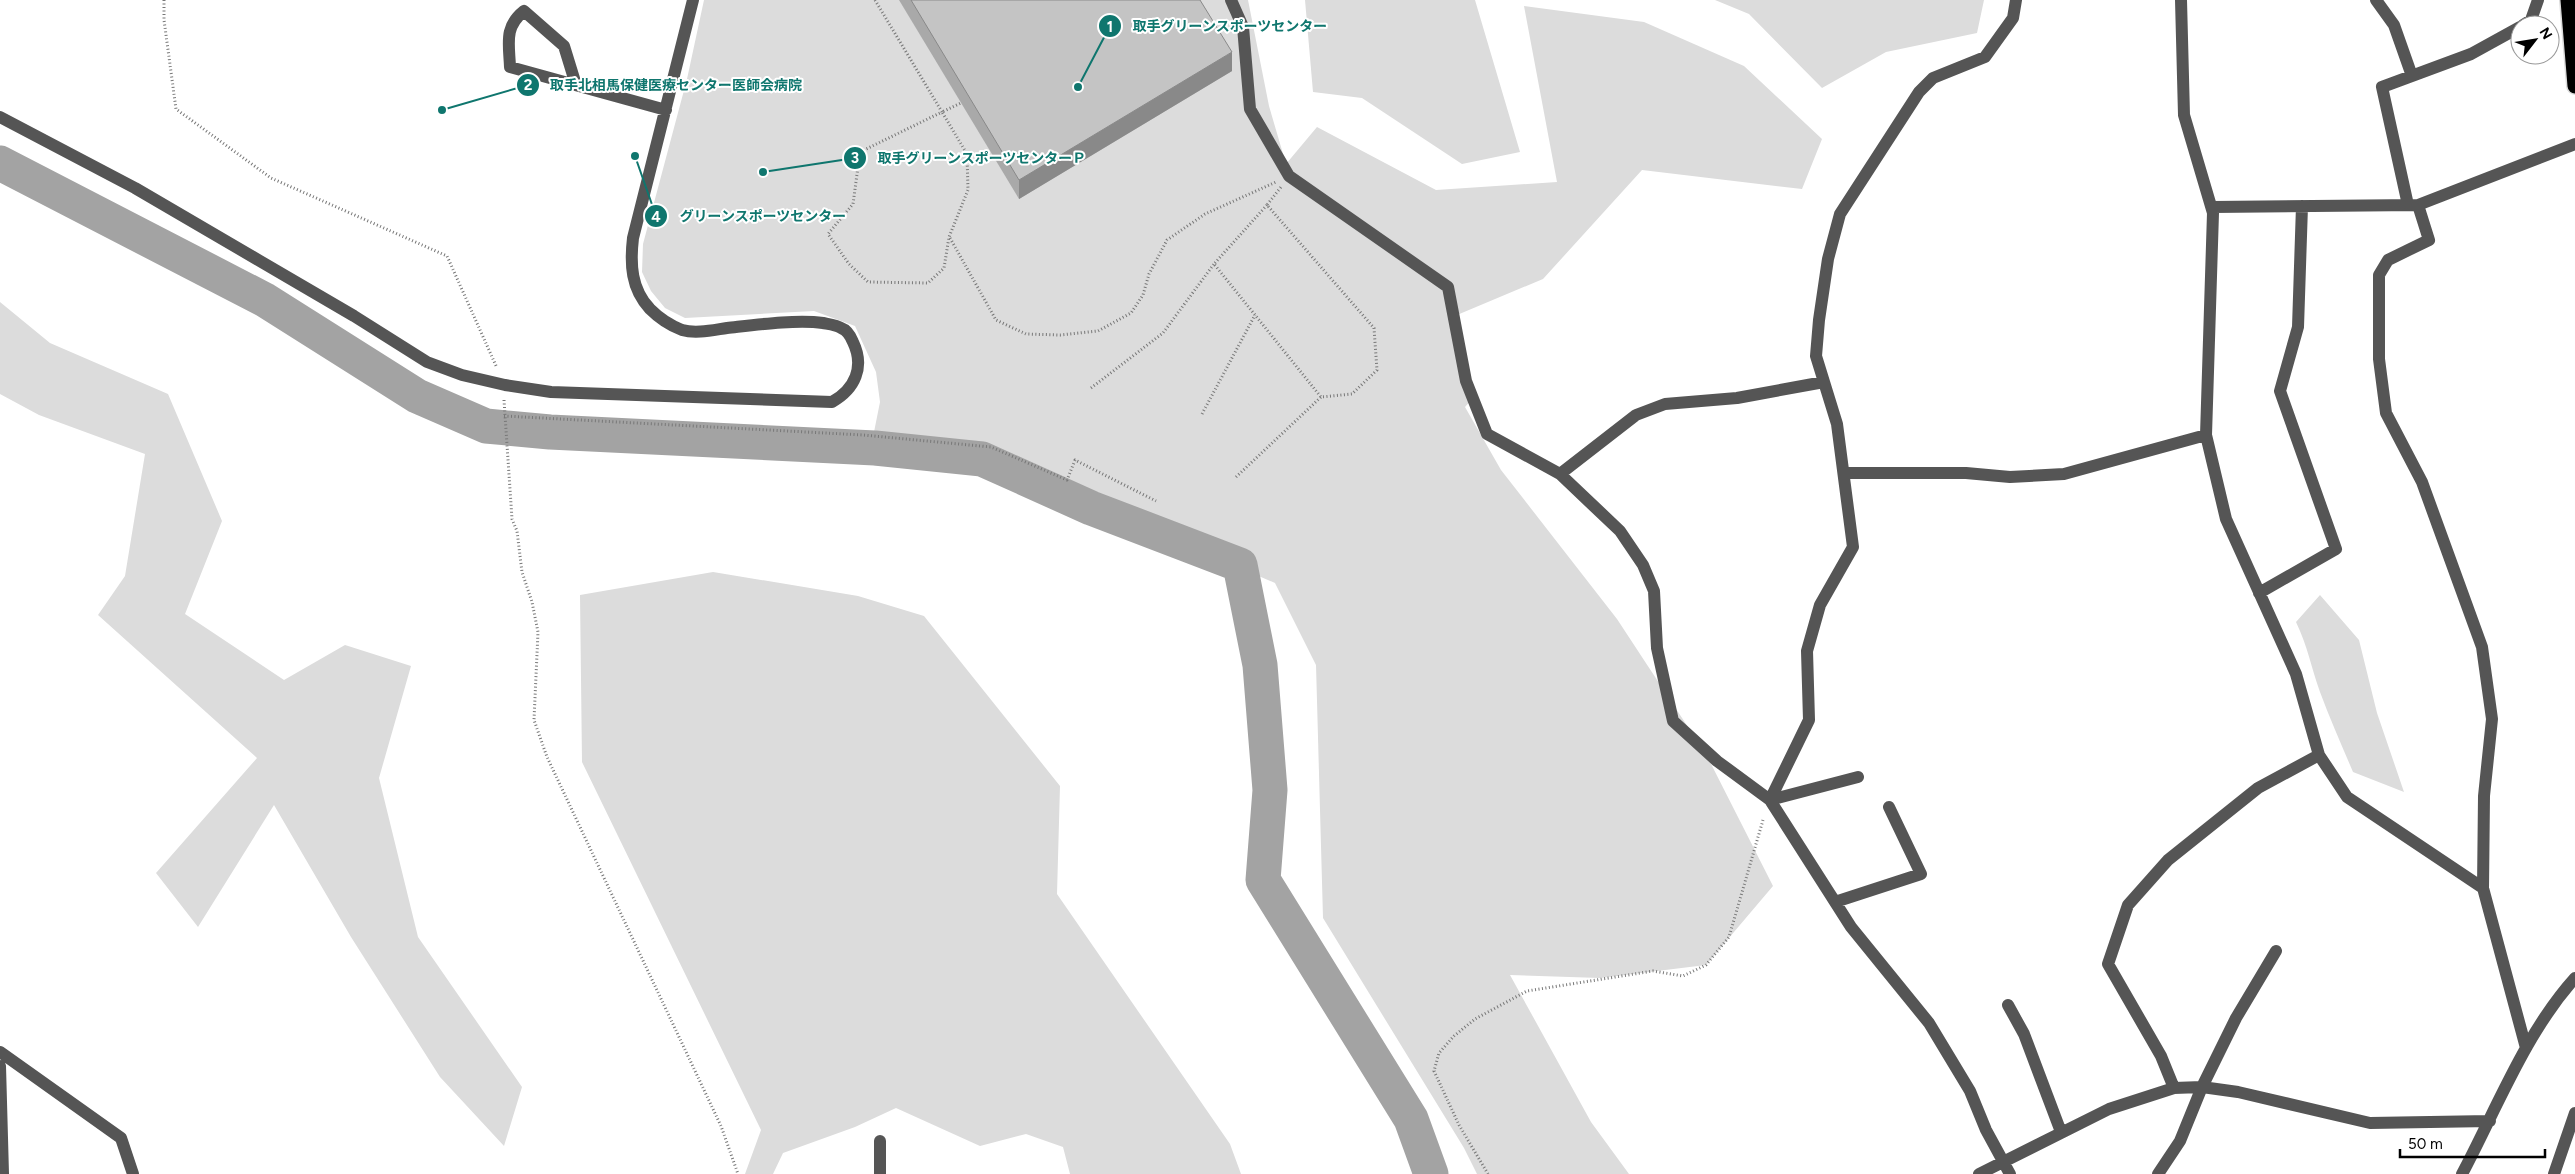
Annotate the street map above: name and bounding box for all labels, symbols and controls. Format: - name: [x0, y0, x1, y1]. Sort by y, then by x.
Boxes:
- callout: 取手グリーンスポーツセンター: [1097, 12, 1338, 41]
- north arrow: [2510, 15, 2560, 65]
- text: 1: [1107, 18, 1113, 36]
- text: 取手グリーンスポーツセンター: [1133, 18, 1327, 35]
- text: N: [2536, 25, 2556, 43]
- callout: 取手北相馬保健医療センター医師会病院: [515, 71, 812, 100]
- text: 2: [524, 76, 533, 94]
- text: 取手北相馬保健医療センター医師会病院: [550, 77, 802, 94]
- callout: 取手グリーンスポーツセンターＰ: [842, 144, 1097, 173]
- text: 3: [851, 149, 859, 167]
- text: 取手グリーンスポーツセンターＰ: [878, 150, 1086, 167]
- callout: グリーンスポーツセンター: [644, 202, 857, 231]
- text: 4: [651, 208, 661, 226]
- text: グリーンスポーツセンター: [680, 208, 846, 225]
- scale bar: [2400, 1126, 2545, 1158]
- text: 50 m: [2408, 1135, 2443, 1153]

